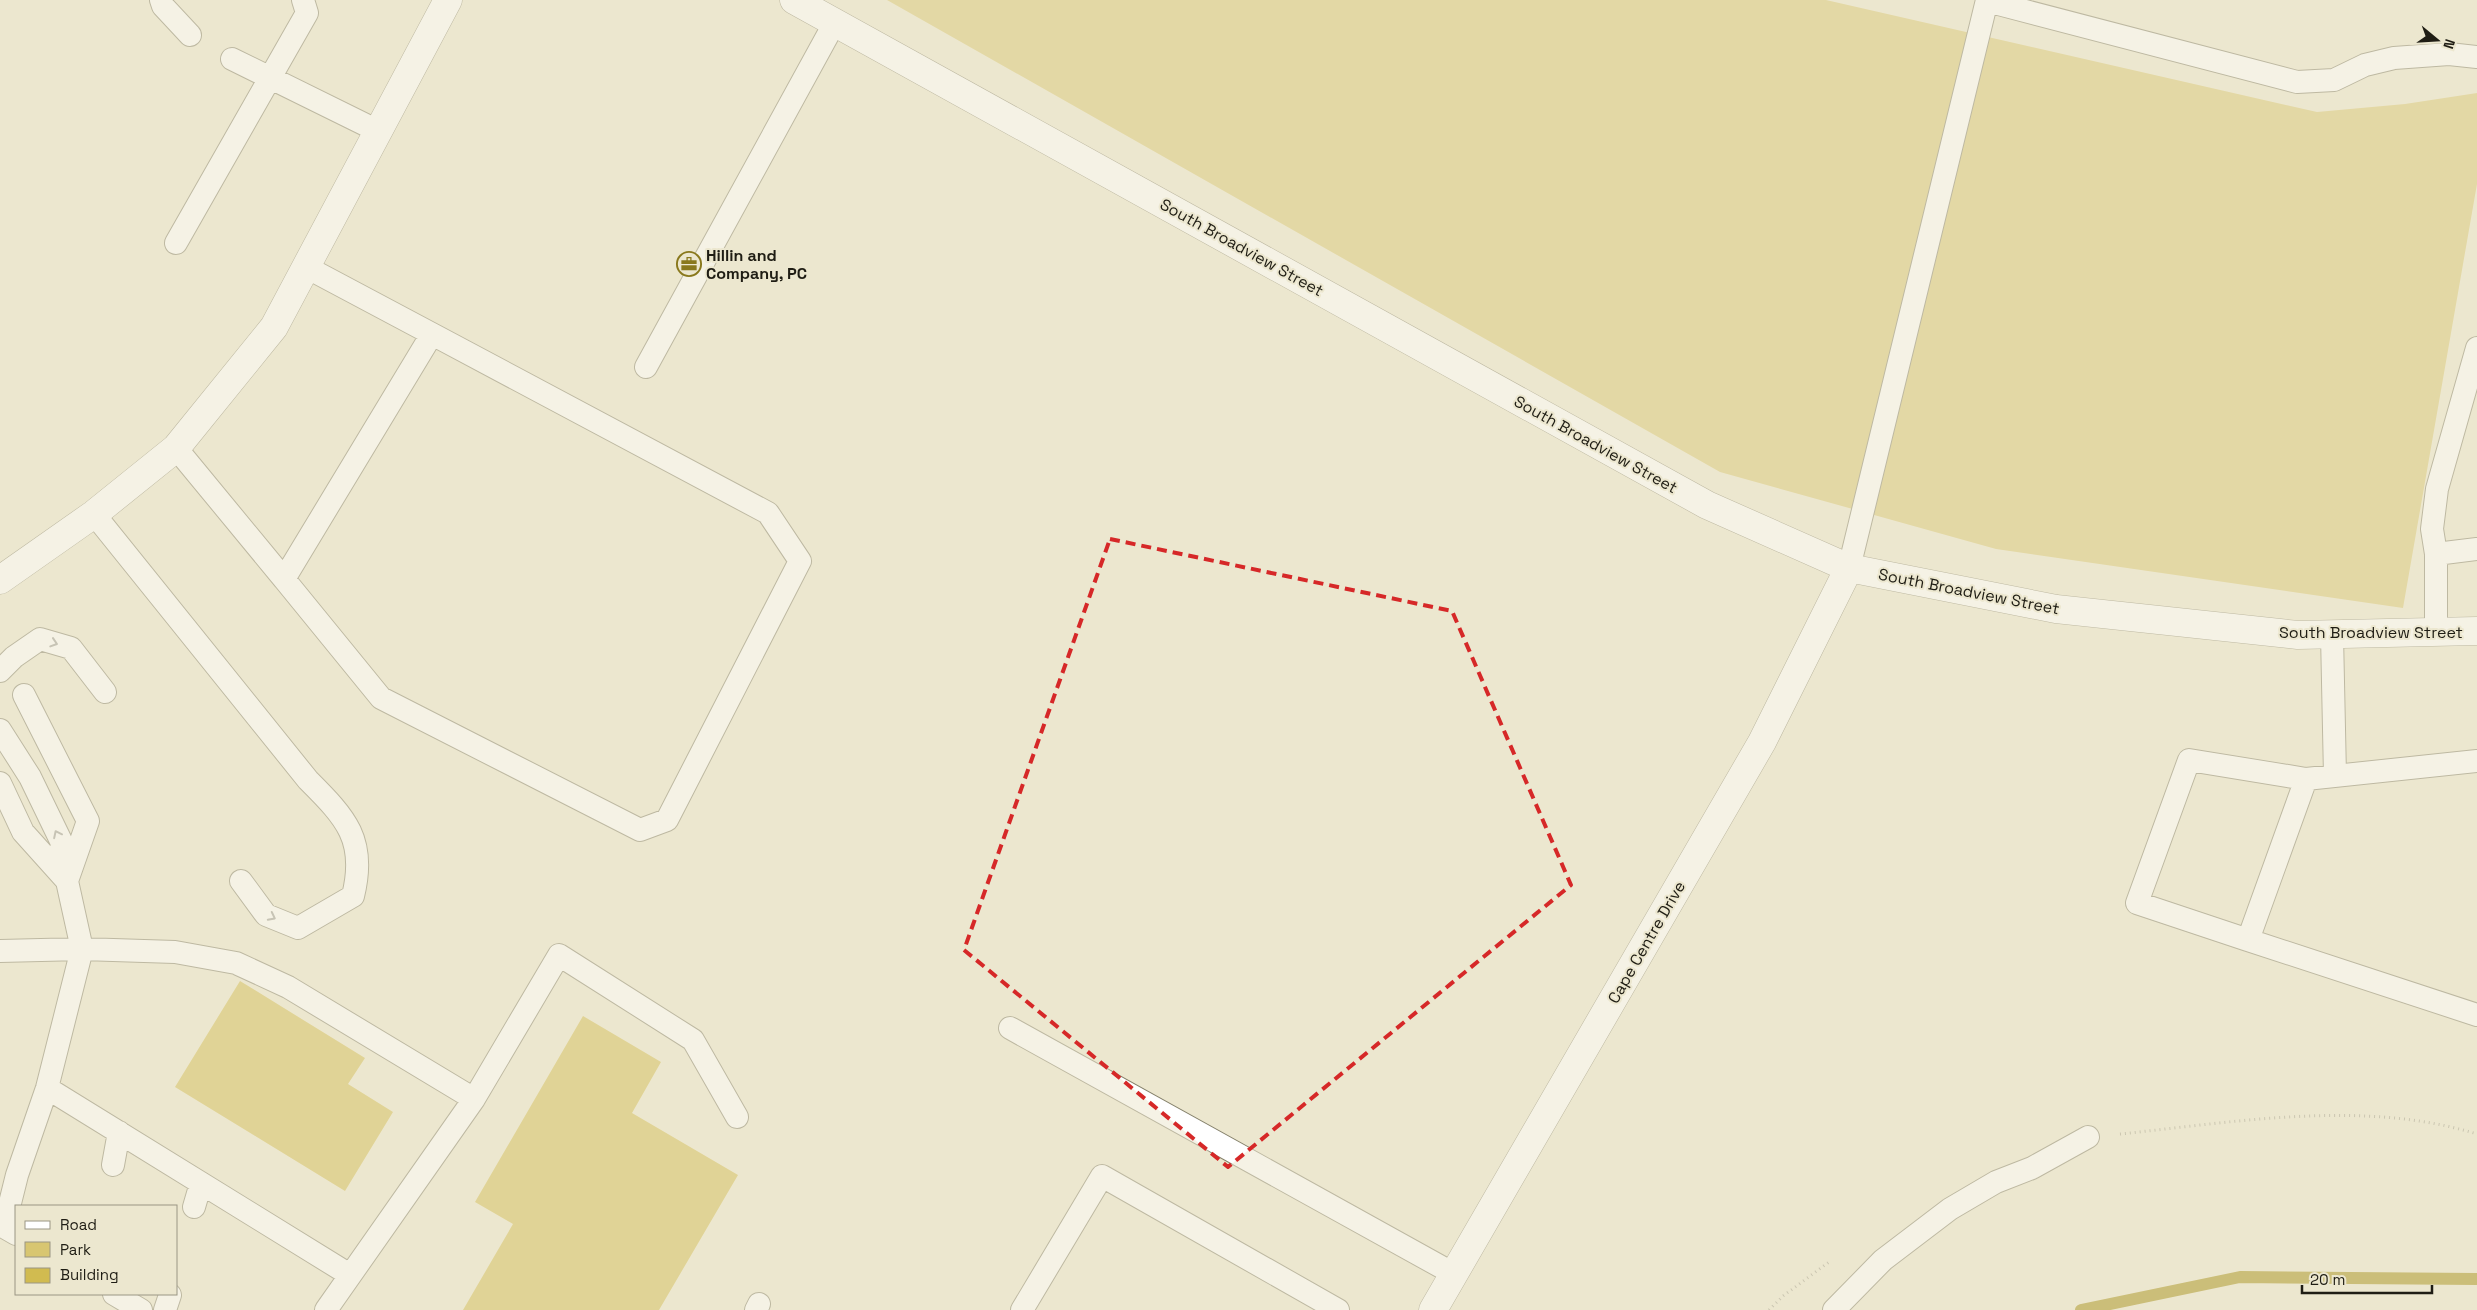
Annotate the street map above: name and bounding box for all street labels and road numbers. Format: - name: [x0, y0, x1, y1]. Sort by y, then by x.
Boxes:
- street label: South Broadview Street: [1156, 194, 1327, 301]
- street label: South Broadview Street: [1510, 391, 1681, 498]
- street label: South Broadview Street: [1877, 564, 2061, 619]
- street label: South Broadview Street: [2279, 622, 2463, 643]
- street label: Cape Centre Drive: [1603, 877, 1690, 1007]

